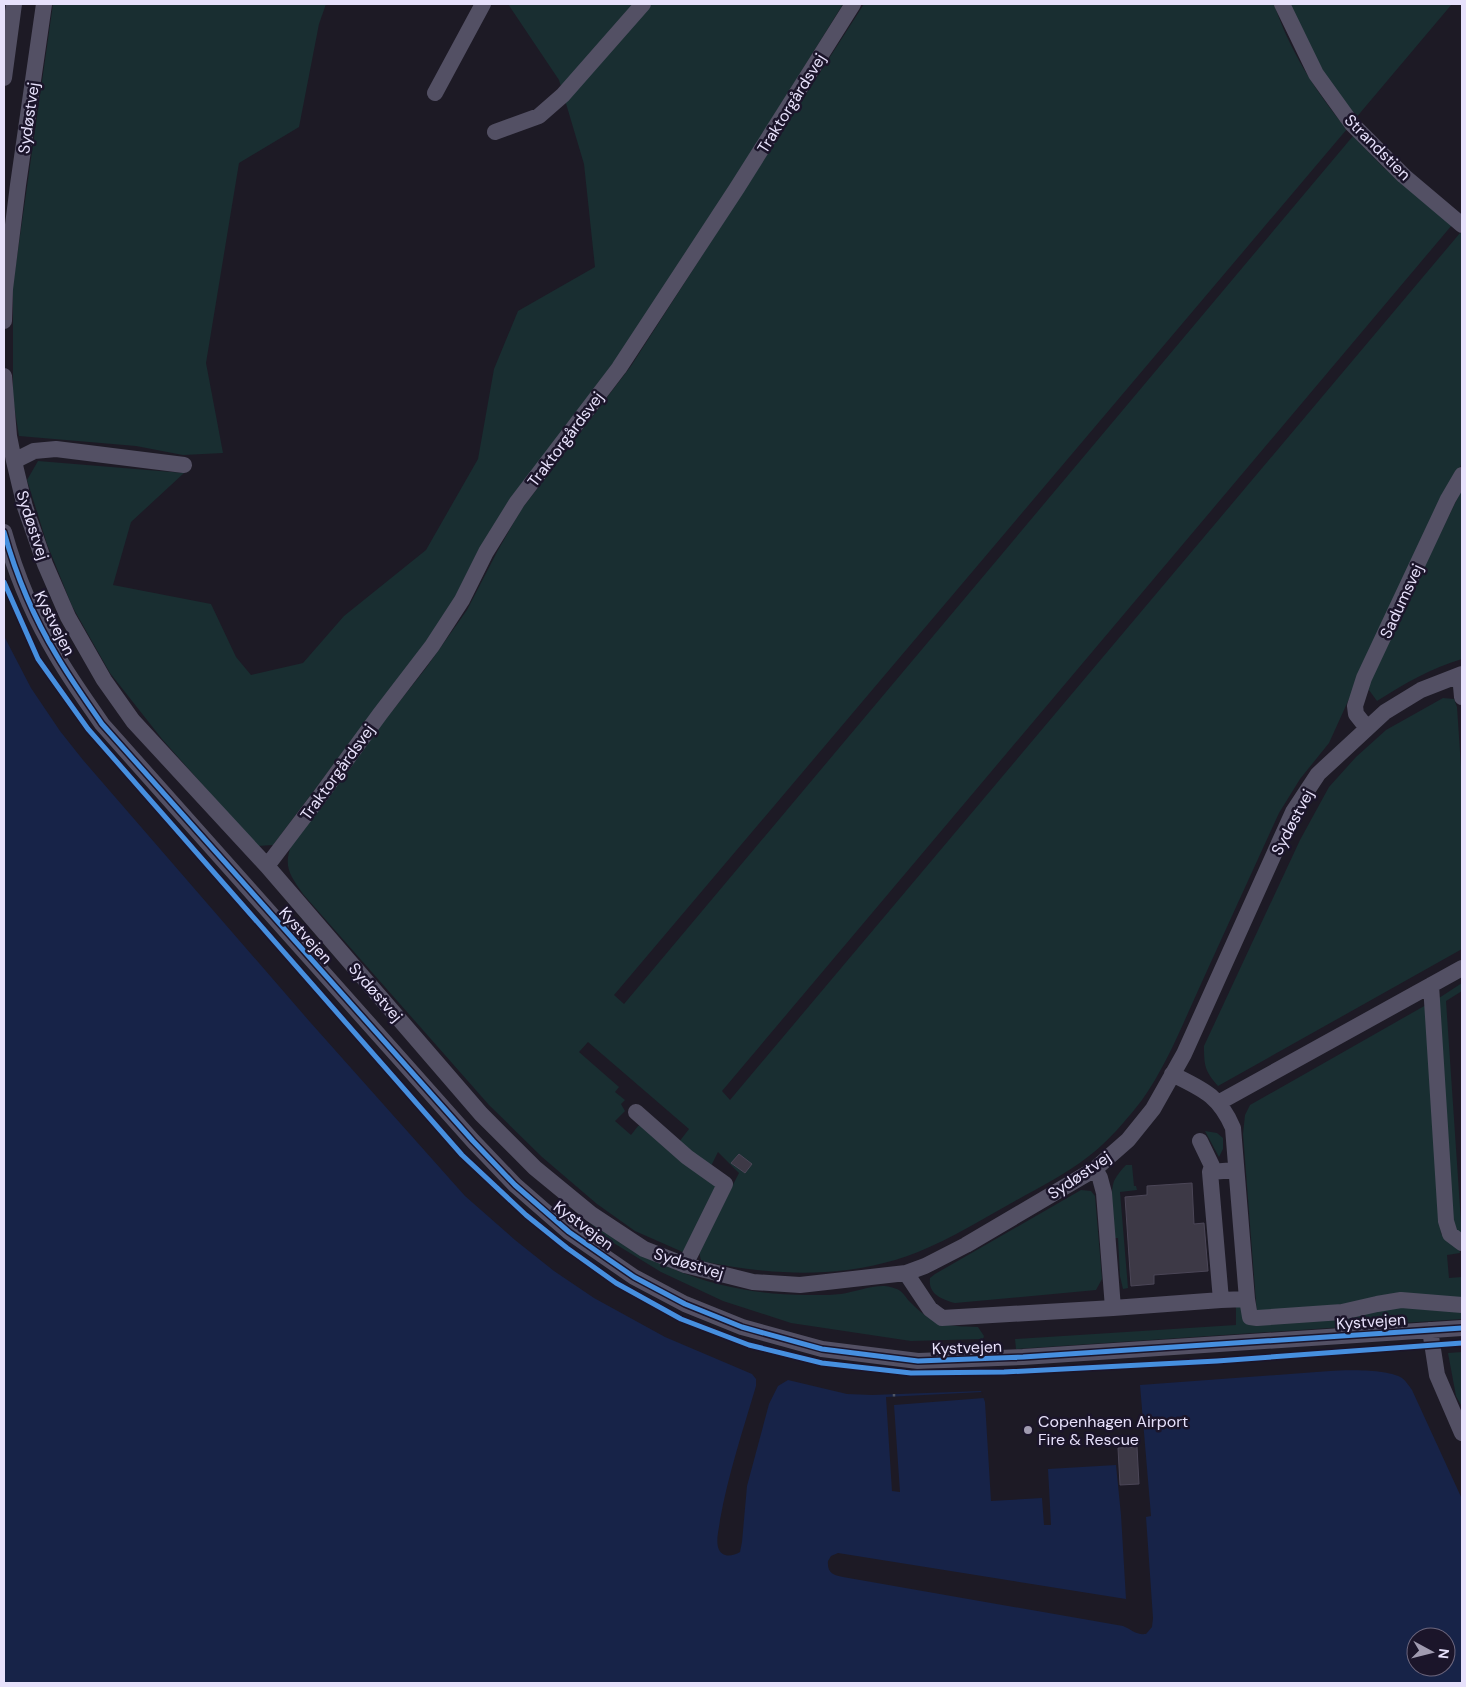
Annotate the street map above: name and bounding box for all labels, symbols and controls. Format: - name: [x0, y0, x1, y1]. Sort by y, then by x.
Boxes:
- street label: Traktorgårdsvej: [752, 49, 831, 157]
- street label: Sydøstvej: [13, 81, 44, 155]
- street label: Strandstien: [1340, 110, 1415, 185]
- street label: Traktorgårdsvej: [523, 387, 608, 491]
- street label: Sydøstvej: [11, 488, 54, 563]
- street label: Sadumsvej: [1375, 560, 1428, 642]
- street label: Kystvejen: [29, 587, 80, 659]
- street label: Traktorgårdsvej: [295, 720, 379, 825]
- street label: Sydøstvej: [1266, 786, 1319, 859]
- street label: Kystvejen: [274, 902, 337, 968]
- street label: Sydøstvej: [344, 958, 407, 1026]
- street label: Sydøstvej: [1044, 1147, 1115, 1204]
- street label: Kystvejen: [549, 1196, 618, 1255]
- street label: Sydøstvej: [651, 1243, 726, 1284]
- street label: Kystvejen: [1335, 1309, 1407, 1334]
- street label: Kystvejen: [932, 1336, 1002, 1359]
- place label: Copenhagen Airport Fire & Rescue: [1038, 1411, 1188, 1450]
- marker: Copenhagen Airport Fire & Rescue: [1022, 1424, 1034, 1436]
- north arrow: [1406, 1627, 1456, 1677]
- text: N: [1434, 1647, 1453, 1660]

